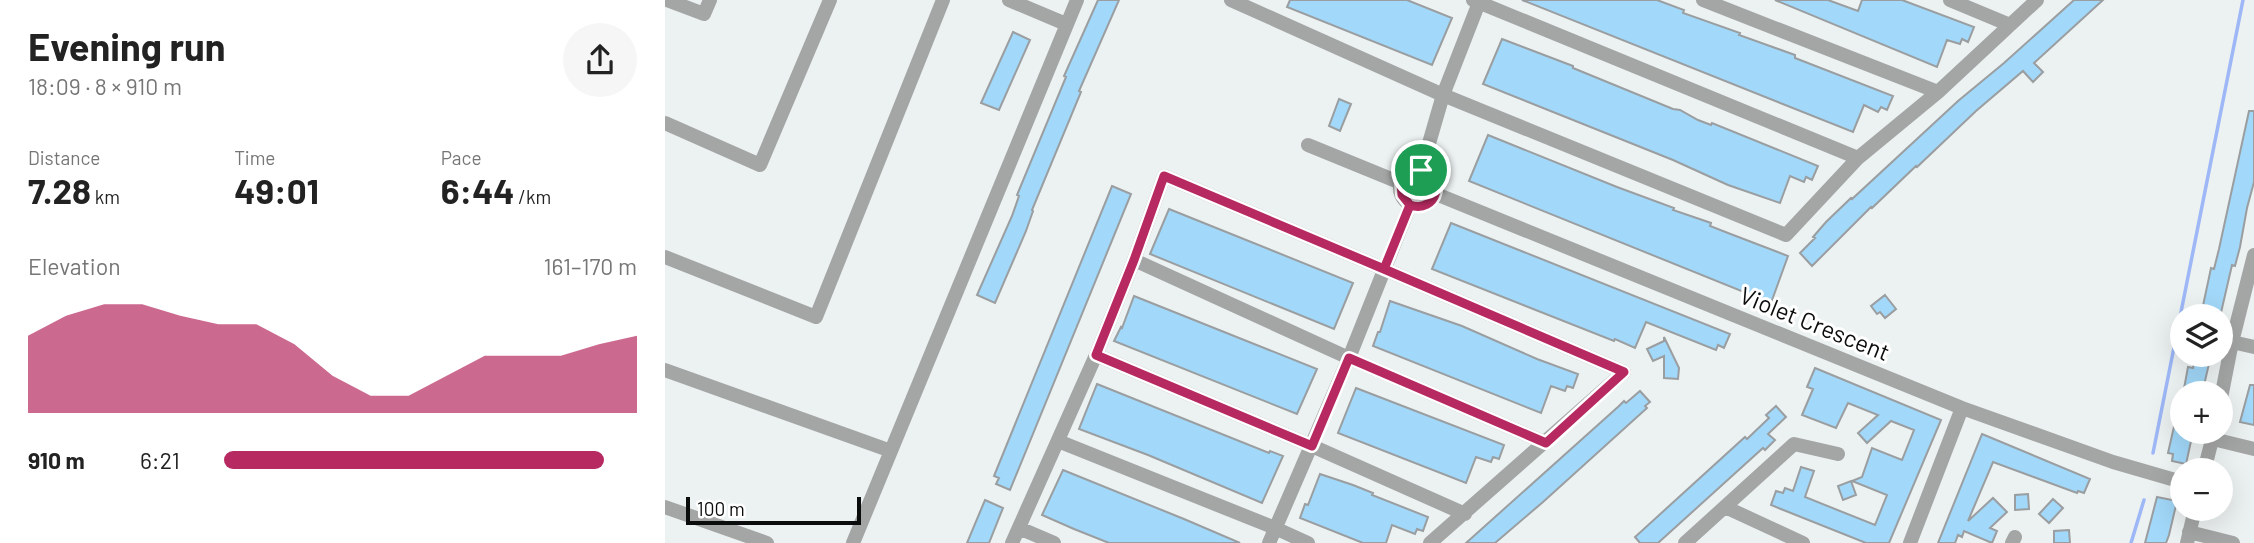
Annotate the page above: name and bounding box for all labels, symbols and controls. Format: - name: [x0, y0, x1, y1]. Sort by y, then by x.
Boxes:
- text: Evening run: [28, 23, 226, 69]
- button: share: [563, 23, 637, 97]
- text: 18:09 · 8 × 910 m: [28, 72, 182, 100]
- pin: [1391, 140, 1451, 200]
- text: Distance: [28, 146, 100, 169]
- text: Time: [234, 146, 275, 169]
- text: Pace: [441, 146, 482, 169]
- icon: arrive: [1402, 151, 1440, 189]
- text: 7.28: [28, 169, 91, 211]
- text: 49:01: [234, 169, 319, 211]
- text: 6:44: [441, 169, 515, 211]
- text: km: [91, 185, 120, 208]
- text: /km: [515, 185, 551, 208]
- text: Elevation: [28, 252, 121, 280]
- text: 161–170 m: [544, 252, 637, 280]
- street label: Violet Crescent: [1736, 280, 1894, 366]
- map controls: [2170, 304, 2233, 521]
- button: layers: [2170, 304, 2233, 367]
- button: +: [2170, 381, 2233, 444]
- text: 910 m: [28, 446, 85, 474]
- text: 6:21: [140, 446, 180, 474]
- button: −: [2170, 458, 2233, 521]
- scale bar: [686, 494, 861, 526]
- text: 100 m: [697, 497, 745, 520]

